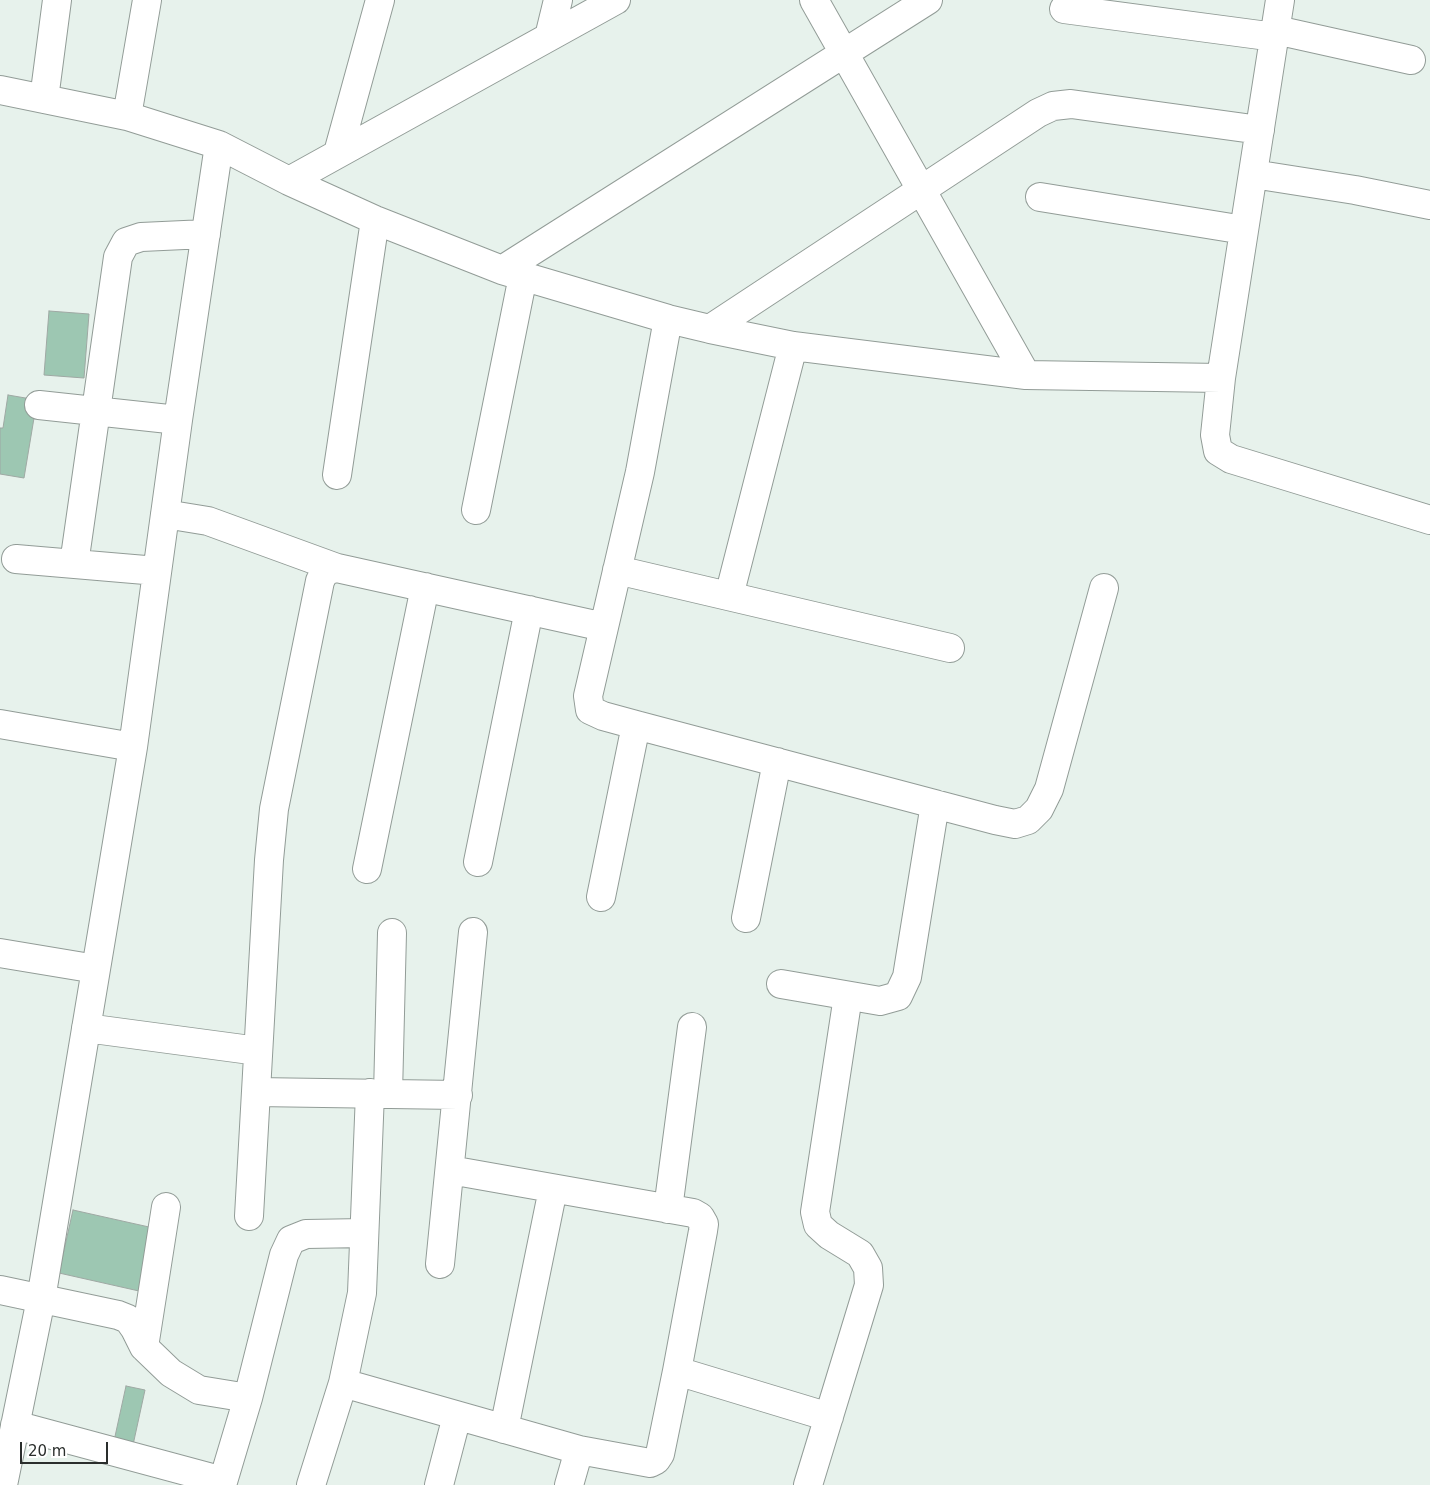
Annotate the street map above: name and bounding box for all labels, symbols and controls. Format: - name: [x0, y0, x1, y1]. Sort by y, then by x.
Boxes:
- scale bar: [22, 1432, 110, 1464]
- text: 20 m: [28, 1442, 66, 1460]

